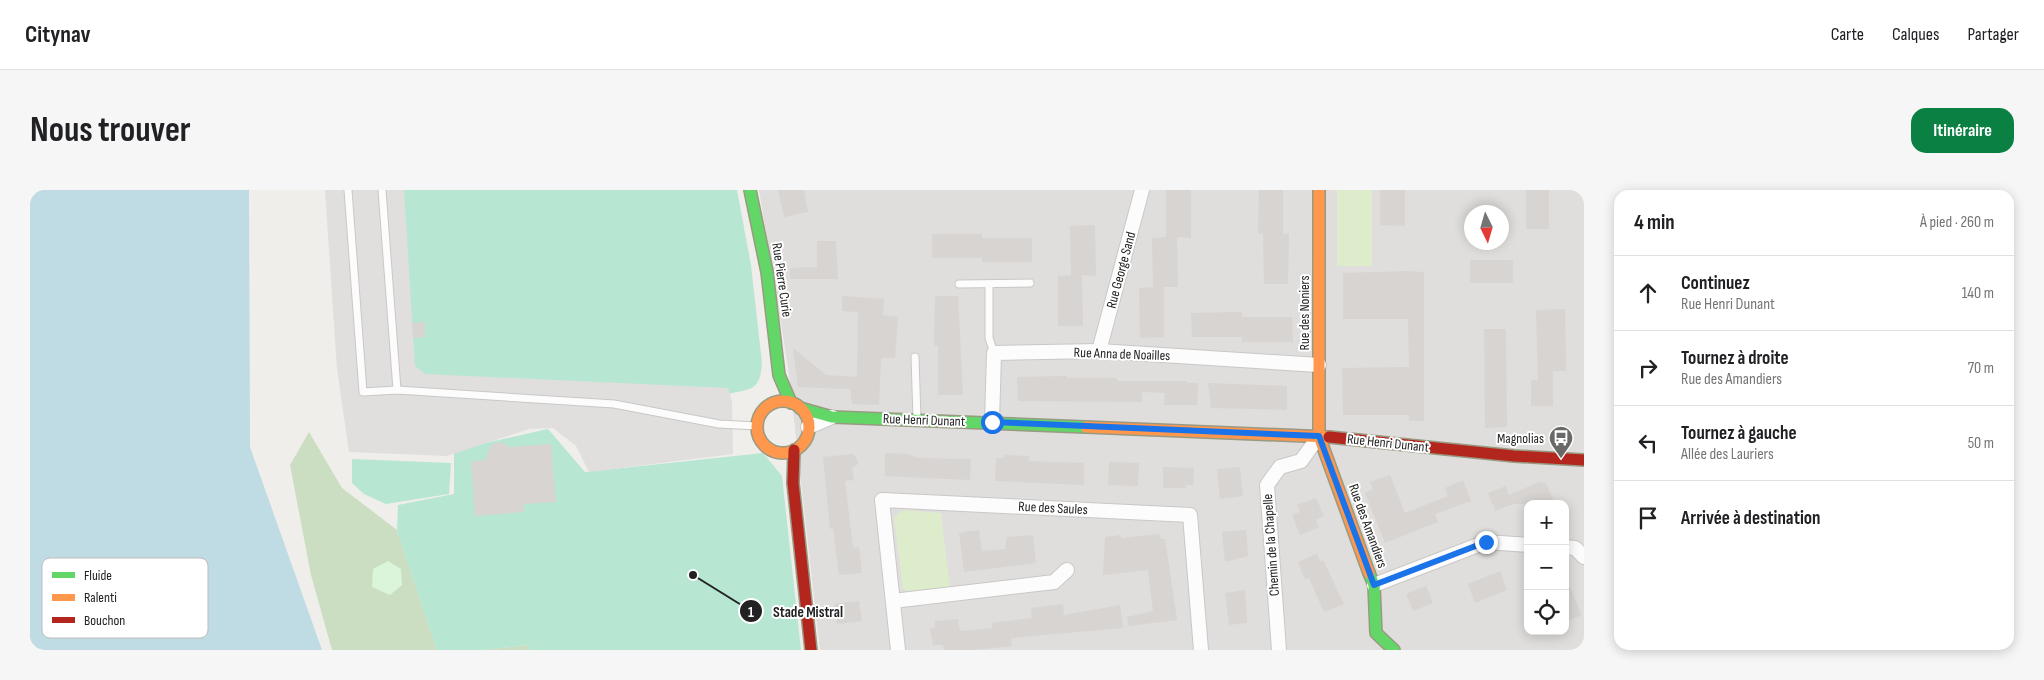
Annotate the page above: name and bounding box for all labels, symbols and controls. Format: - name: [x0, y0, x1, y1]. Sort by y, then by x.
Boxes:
- text: Citynav: [25, 20, 91, 49]
- text: Carte: [1831, 24, 1864, 45]
- text: Calques: [1892, 24, 1939, 45]
- text: Partager: [1967, 24, 2019, 45]
- button: Itinéraire: [1911, 108, 2014, 153]
- text: Nous trouver: [30, 109, 191, 152]
- north arrow: [1464, 205, 1509, 250]
- text: 4 min: [1634, 210, 1675, 235]
- text: À pied · 260 m: [1920, 213, 1994, 232]
- street label: Rue George Sand: [1103, 230, 1139, 310]
- street label: Rue Pierre Curie: [768, 242, 796, 318]
- text: Continuez: [1681, 272, 1750, 295]
- street label: Rue des Noniers: [1296, 276, 1313, 350]
- icon: ahead: [1634, 279, 1662, 307]
- text: 140 m: [1962, 284, 1994, 303]
- text: Rue Henri Dunant: [1681, 295, 1775, 314]
- street label: Rue Anna de Noailles: [1073, 344, 1171, 364]
- text: Tournez à droite: [1681, 347, 1789, 370]
- icon: right: [1634, 354, 1662, 382]
- text: 70 m: [1968, 359, 1994, 378]
- text: Rue des Amandiers: [1681, 370, 1782, 389]
- street label: Rue Henri Dunant: [883, 410, 965, 430]
- route start: [981, 411, 1004, 434]
- text: Tournez à gauche: [1681, 422, 1797, 445]
- bus stop icon: Magnolias: [1548, 425, 1574, 459]
- icon: left: [1634, 429, 1662, 457]
- street label: Rue Henri Dunant: [1346, 430, 1430, 456]
- place label: Magnolias: [1497, 430, 1544, 447]
- text: 50 m: [1968, 434, 1994, 453]
- text: Allée des Lauriers: [1681, 445, 1774, 464]
- street label: Rue des Amandiers: [1345, 482, 1391, 570]
- street label: Chemin de la Chapelle: [1259, 493, 1283, 597]
- street label: Rue des Saules: [1018, 498, 1088, 518]
- map controls: [1524, 500, 1569, 635]
- button: +: [1524, 500, 1569, 545]
- icon: arrive: [1634, 504, 1662, 532]
- text: Arrivée à destination: [1681, 507, 1821, 530]
- route end: [1475, 531, 1498, 554]
- button: −: [1524, 545, 1569, 590]
- legend: [42, 558, 208, 638]
- text: Fluide: [84, 567, 112, 584]
- text: Ralenti: [84, 589, 117, 606]
- button: locate: [1524, 590, 1569, 635]
- callout: Stade Mistral: [738, 596, 853, 626]
- text: 1: [748, 603, 754, 622]
- text: Stade Mistral: [773, 603, 843, 622]
- text: Bouchon: [84, 612, 125, 629]

